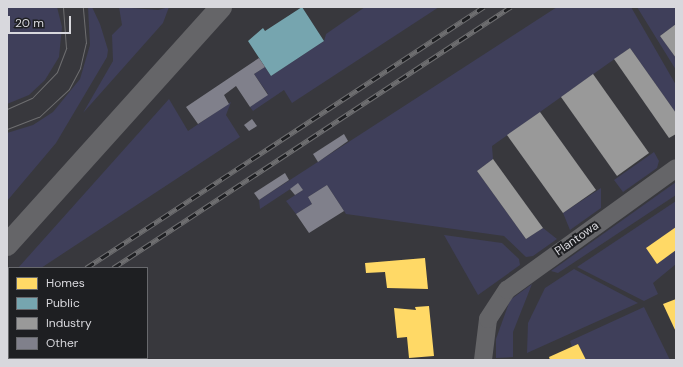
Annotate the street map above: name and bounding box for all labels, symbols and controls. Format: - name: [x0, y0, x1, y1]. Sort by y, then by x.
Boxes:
- scale bar: [10, 8, 73, 34]
- text: 20 m: [15, 15, 44, 31]
- street label: Plantowa: [552, 219, 602, 259]
- legend: [8, 267, 148, 359]
- text: Homes: [46, 275, 85, 291]
- text: Public: [46, 295, 80, 311]
- text: Industry: [46, 315, 92, 331]
- text: Other: [46, 335, 78, 351]

